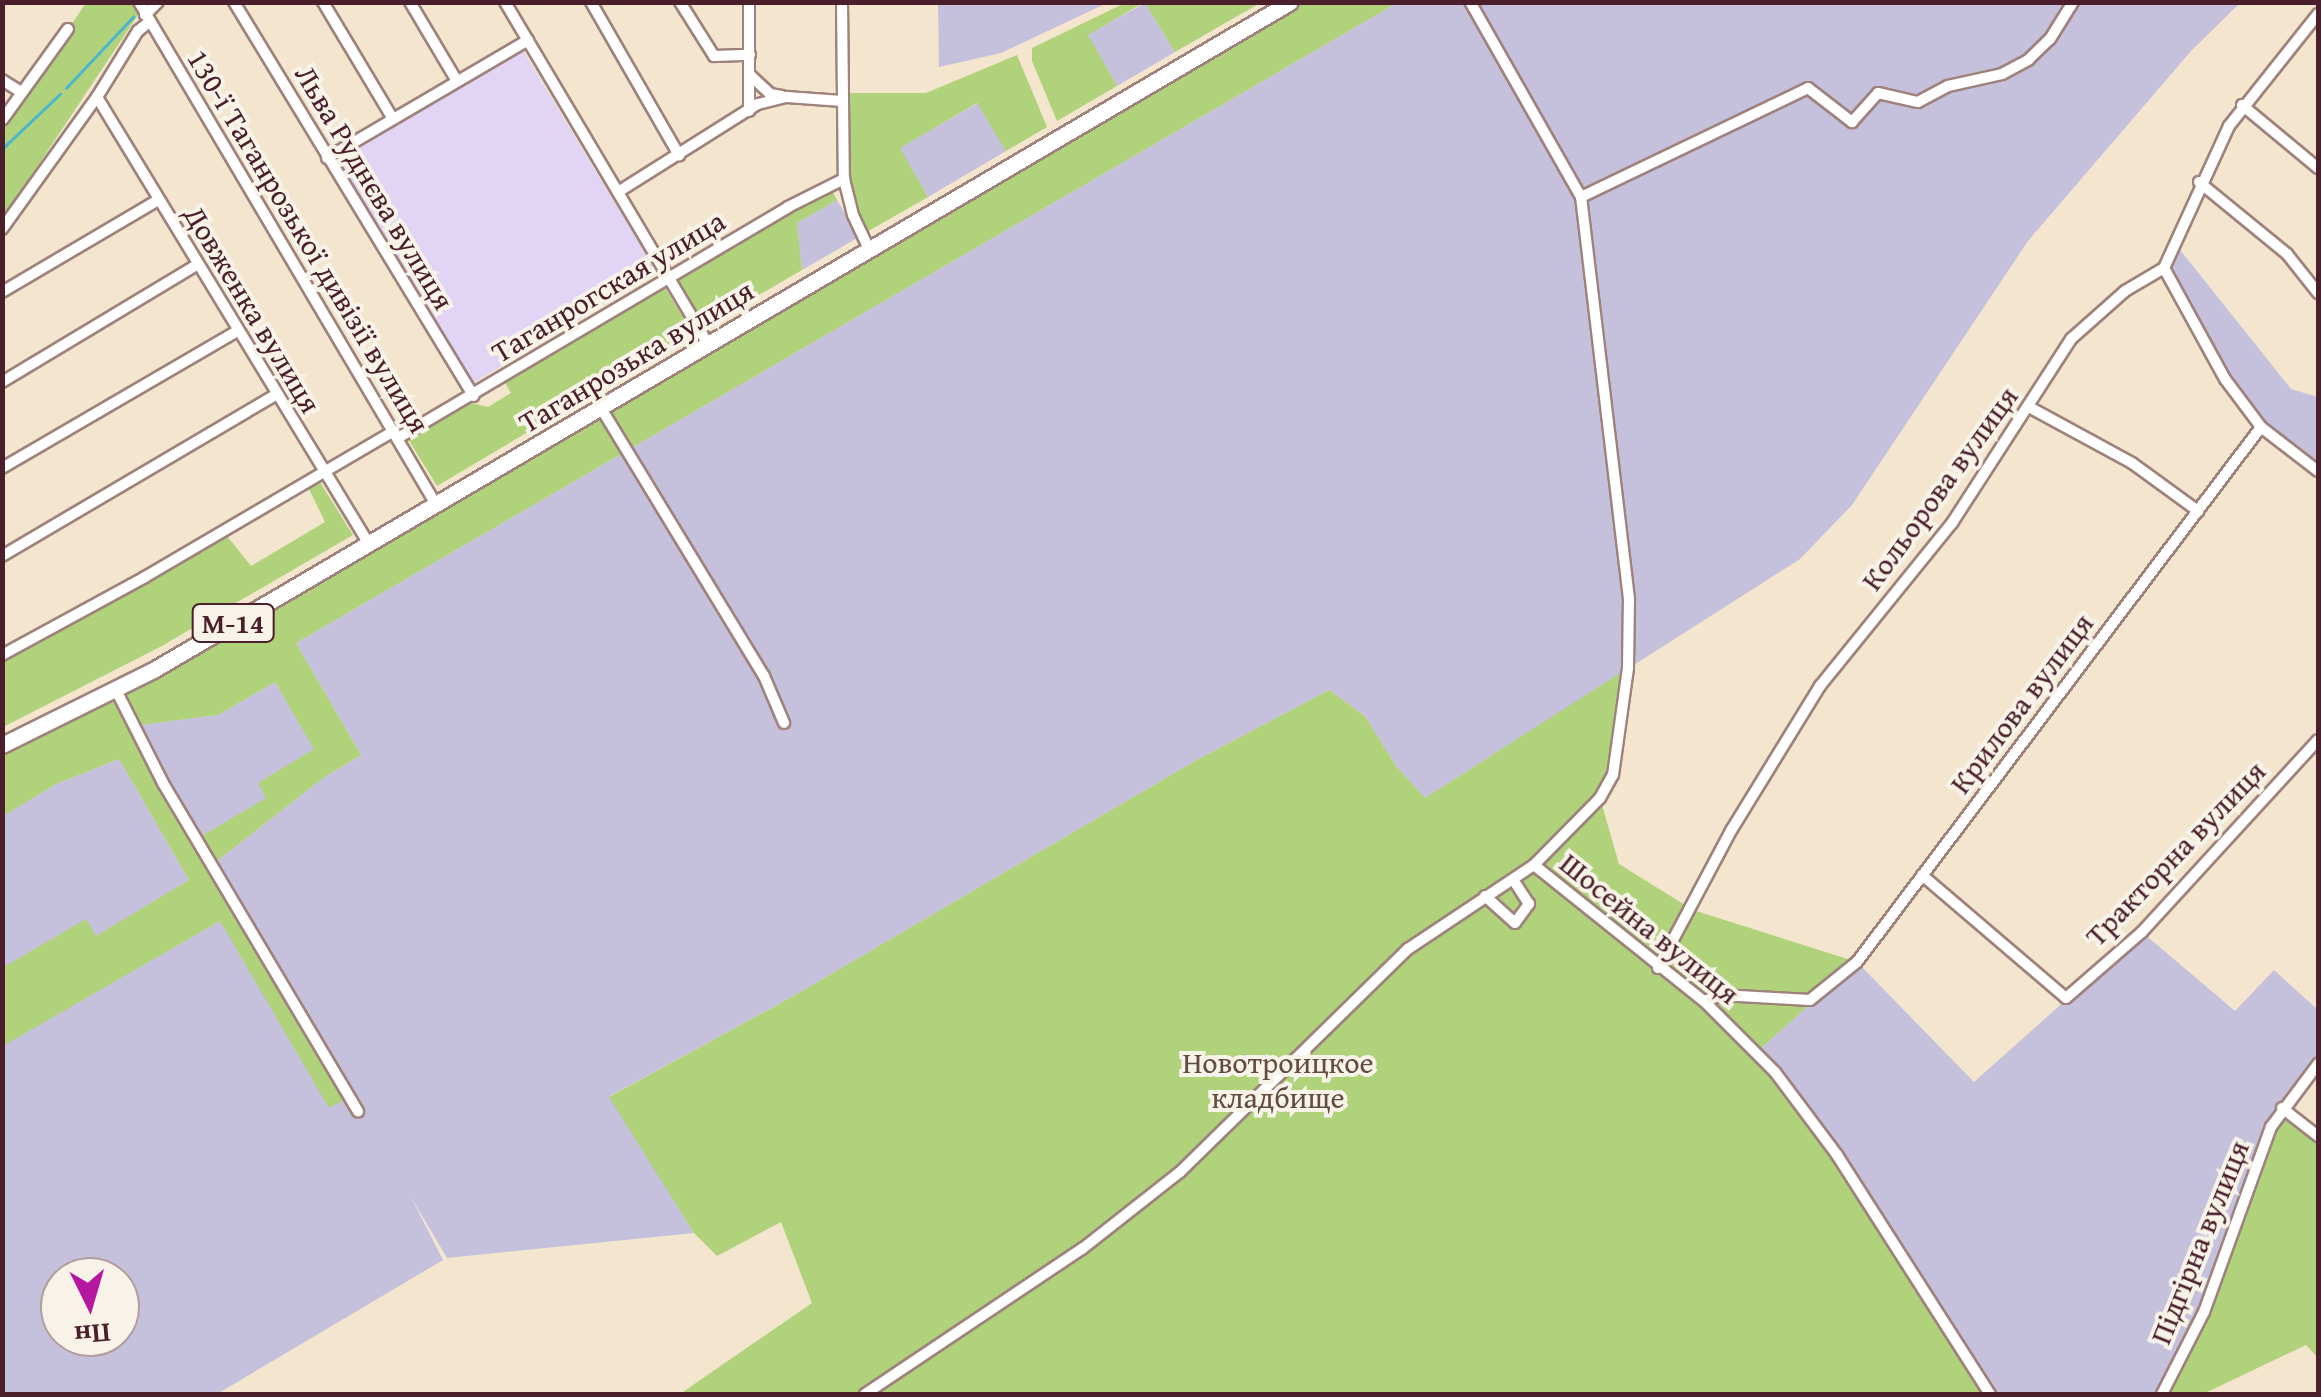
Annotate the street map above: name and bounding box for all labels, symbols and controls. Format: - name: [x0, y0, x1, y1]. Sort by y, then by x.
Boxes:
- street label: 130-ї Таганрозької дивізії вулиця: [180, 43, 438, 439]
- street label: Льва Руднєва вулиця: [288, 58, 462, 316]
- street label: Довженка вулиця: [177, 199, 329, 419]
- street label: Таганрогская улица: [485, 202, 731, 370]
- street label: Таганрозька вулиця: [512, 272, 760, 440]
- street label: Кольорова вулиця: [1853, 379, 2025, 597]
- road number: М-14: [190, 600, 276, 646]
- street label: Крилова вулиця: [1942, 606, 2100, 800]
- street label: Тракторна вулиця: [2077, 753, 2273, 953]
- street label: Шосейна вулиця: [1553, 845, 1747, 1011]
- park label: Новотроицкое кладбище: [1182, 1044, 1374, 1114]
- street label: Підгірна вулиця: [2142, 1135, 2256, 1349]
- north arrow: [40, 1257, 140, 1357]
- text: Пн: [73, 1313, 112, 1357]

